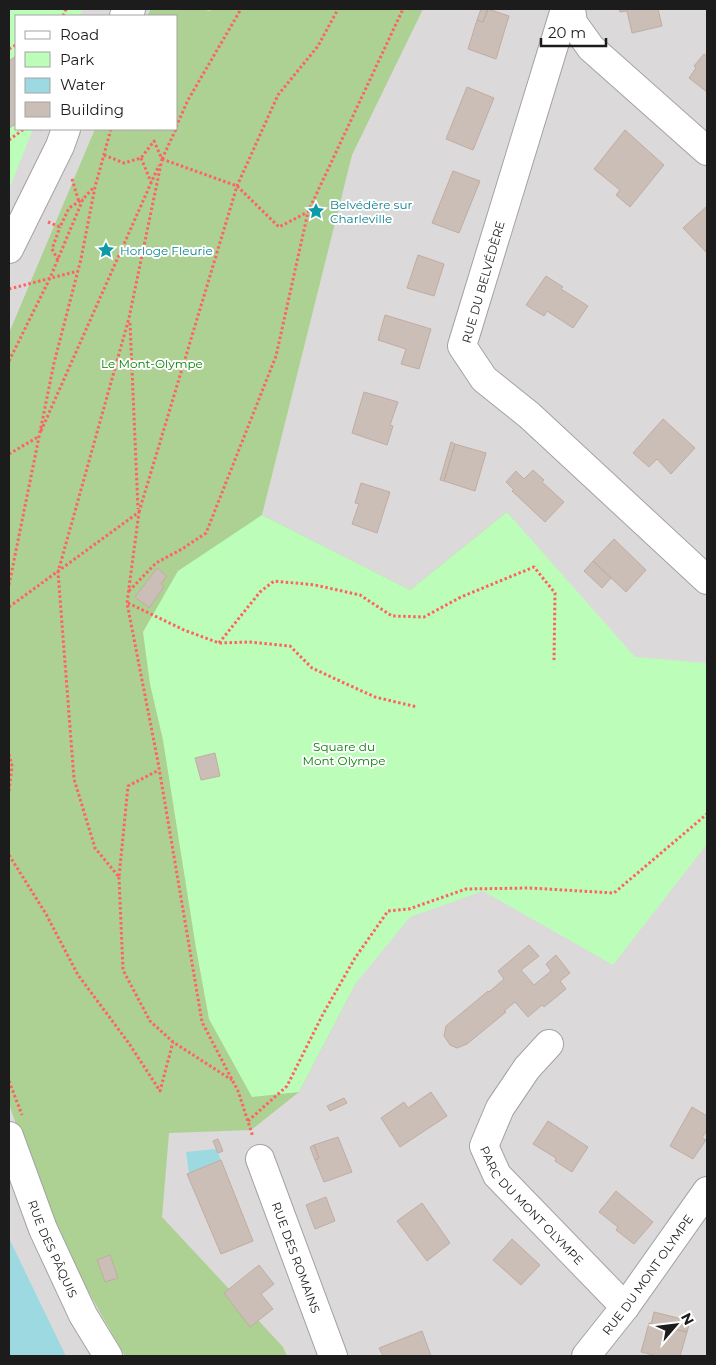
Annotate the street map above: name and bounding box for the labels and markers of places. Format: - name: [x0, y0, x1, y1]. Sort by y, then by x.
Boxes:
- place label: Belvédère sur Charleville: [330, 197, 412, 226]
- place icon: Belvédère sur Charleville: [306, 201, 326, 221]
- place icon: Horloge Fleurie: [96, 240, 116, 260]
- place label: Horloge Fleurie: [120, 243, 213, 258]

